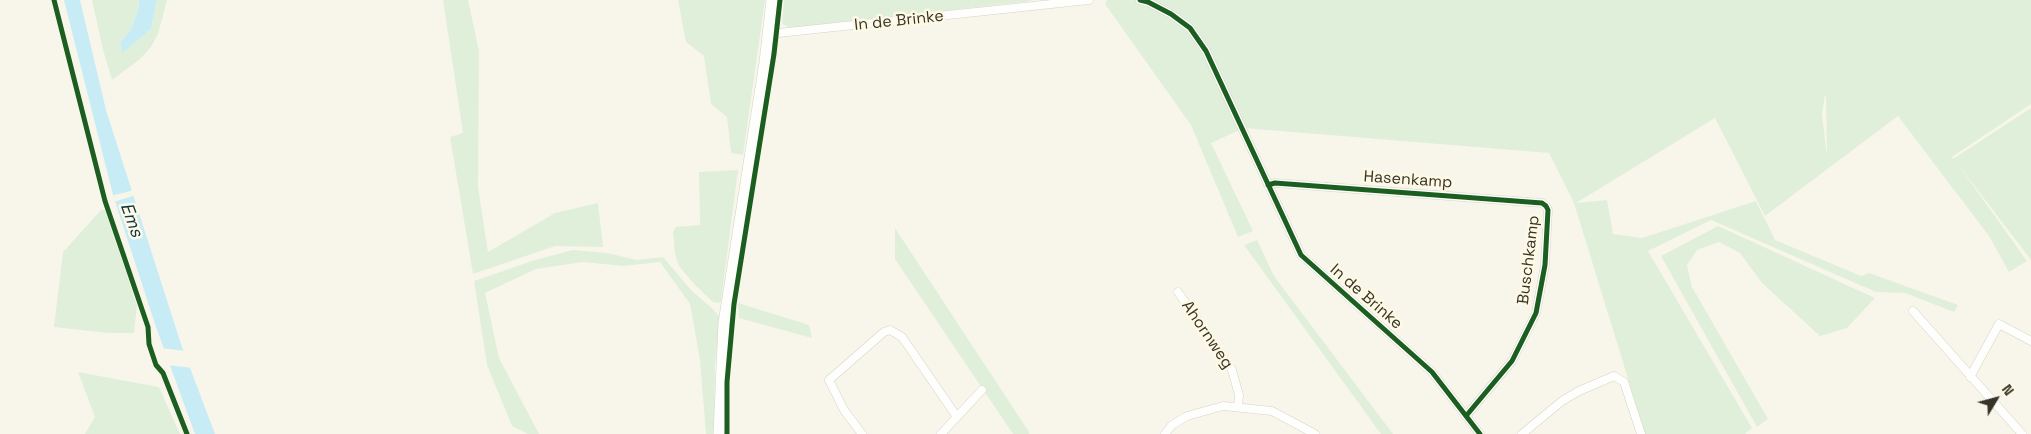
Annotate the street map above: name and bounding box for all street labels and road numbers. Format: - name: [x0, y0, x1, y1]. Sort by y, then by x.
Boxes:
- street label: In de Brinke: [853, 7, 945, 35]
- street label: Hasenkamp: [1363, 167, 1453, 193]
- street label: Buschkamp: [1514, 214, 1544, 306]
- street label: In de Brinke: [1326, 260, 1406, 334]
- street label: Ahornweg: [1177, 297, 1237, 373]

